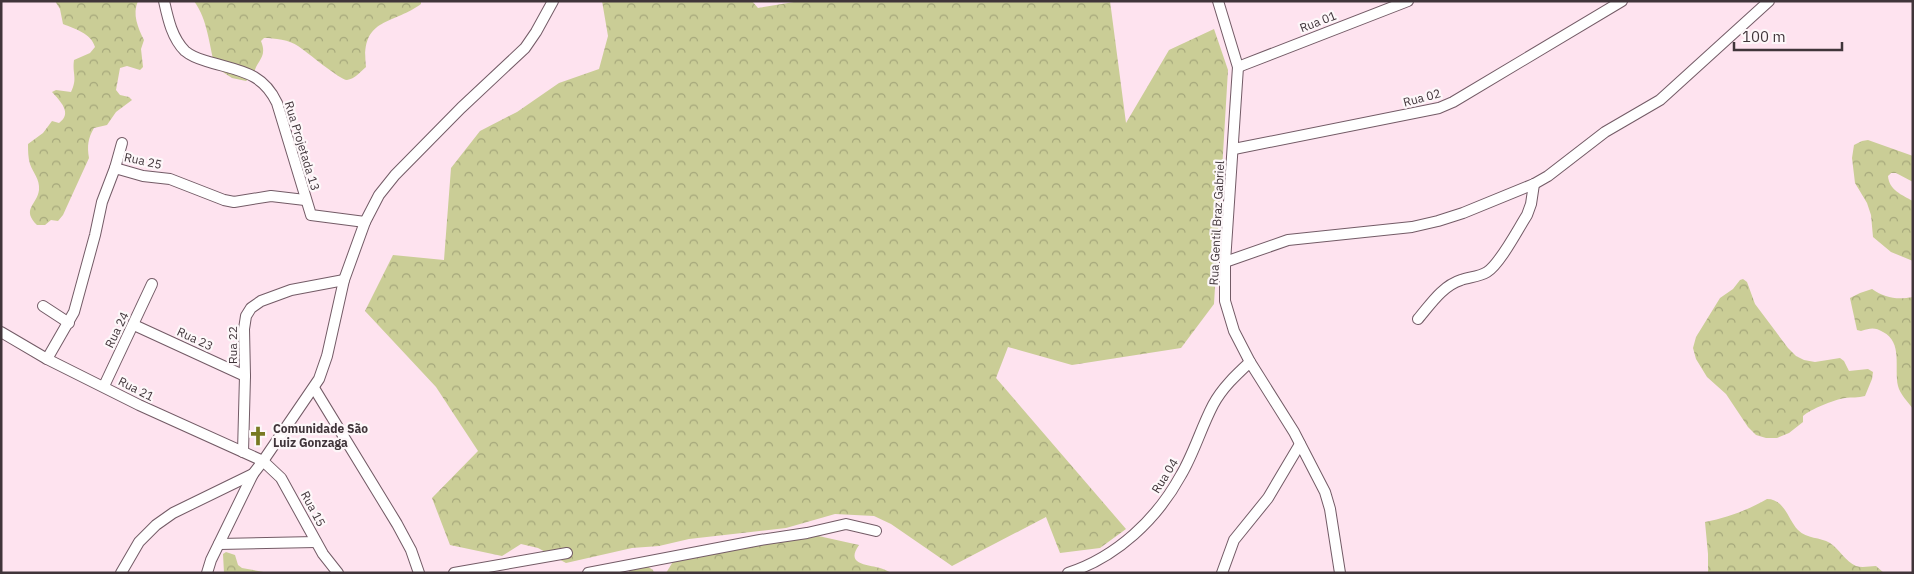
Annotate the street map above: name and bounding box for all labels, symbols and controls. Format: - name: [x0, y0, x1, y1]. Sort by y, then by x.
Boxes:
- street label: Rua 01: [1297, 8, 1338, 35]
- scale bar: [1734, 20, 1842, 52]
- text: 100 m: [1742, 27, 1786, 46]
- street label: Rua 02: [1402, 85, 1442, 110]
- street label: Rua Projetada 13: [282, 99, 323, 192]
- street label: Rua 25: [123, 149, 163, 172]
- street label: Rua Gentil Braz Gabriel: [1206, 160, 1227, 286]
- street label: Rua 24: [101, 309, 132, 350]
- street label: Rua 23: [175, 324, 216, 353]
- street label: Rua 22: [225, 326, 240, 364]
- street label: Rua 21: [116, 373, 157, 404]
- place label: Comunidade São Luiz Gonzaga: [273, 421, 368, 450]
- church icon: Comunidade São Luiz Gonzaga: [247, 425, 269, 447]
- street label: Rua 04: [1148, 456, 1181, 496]
- street label: Rua 15: [298, 488, 329, 529]

